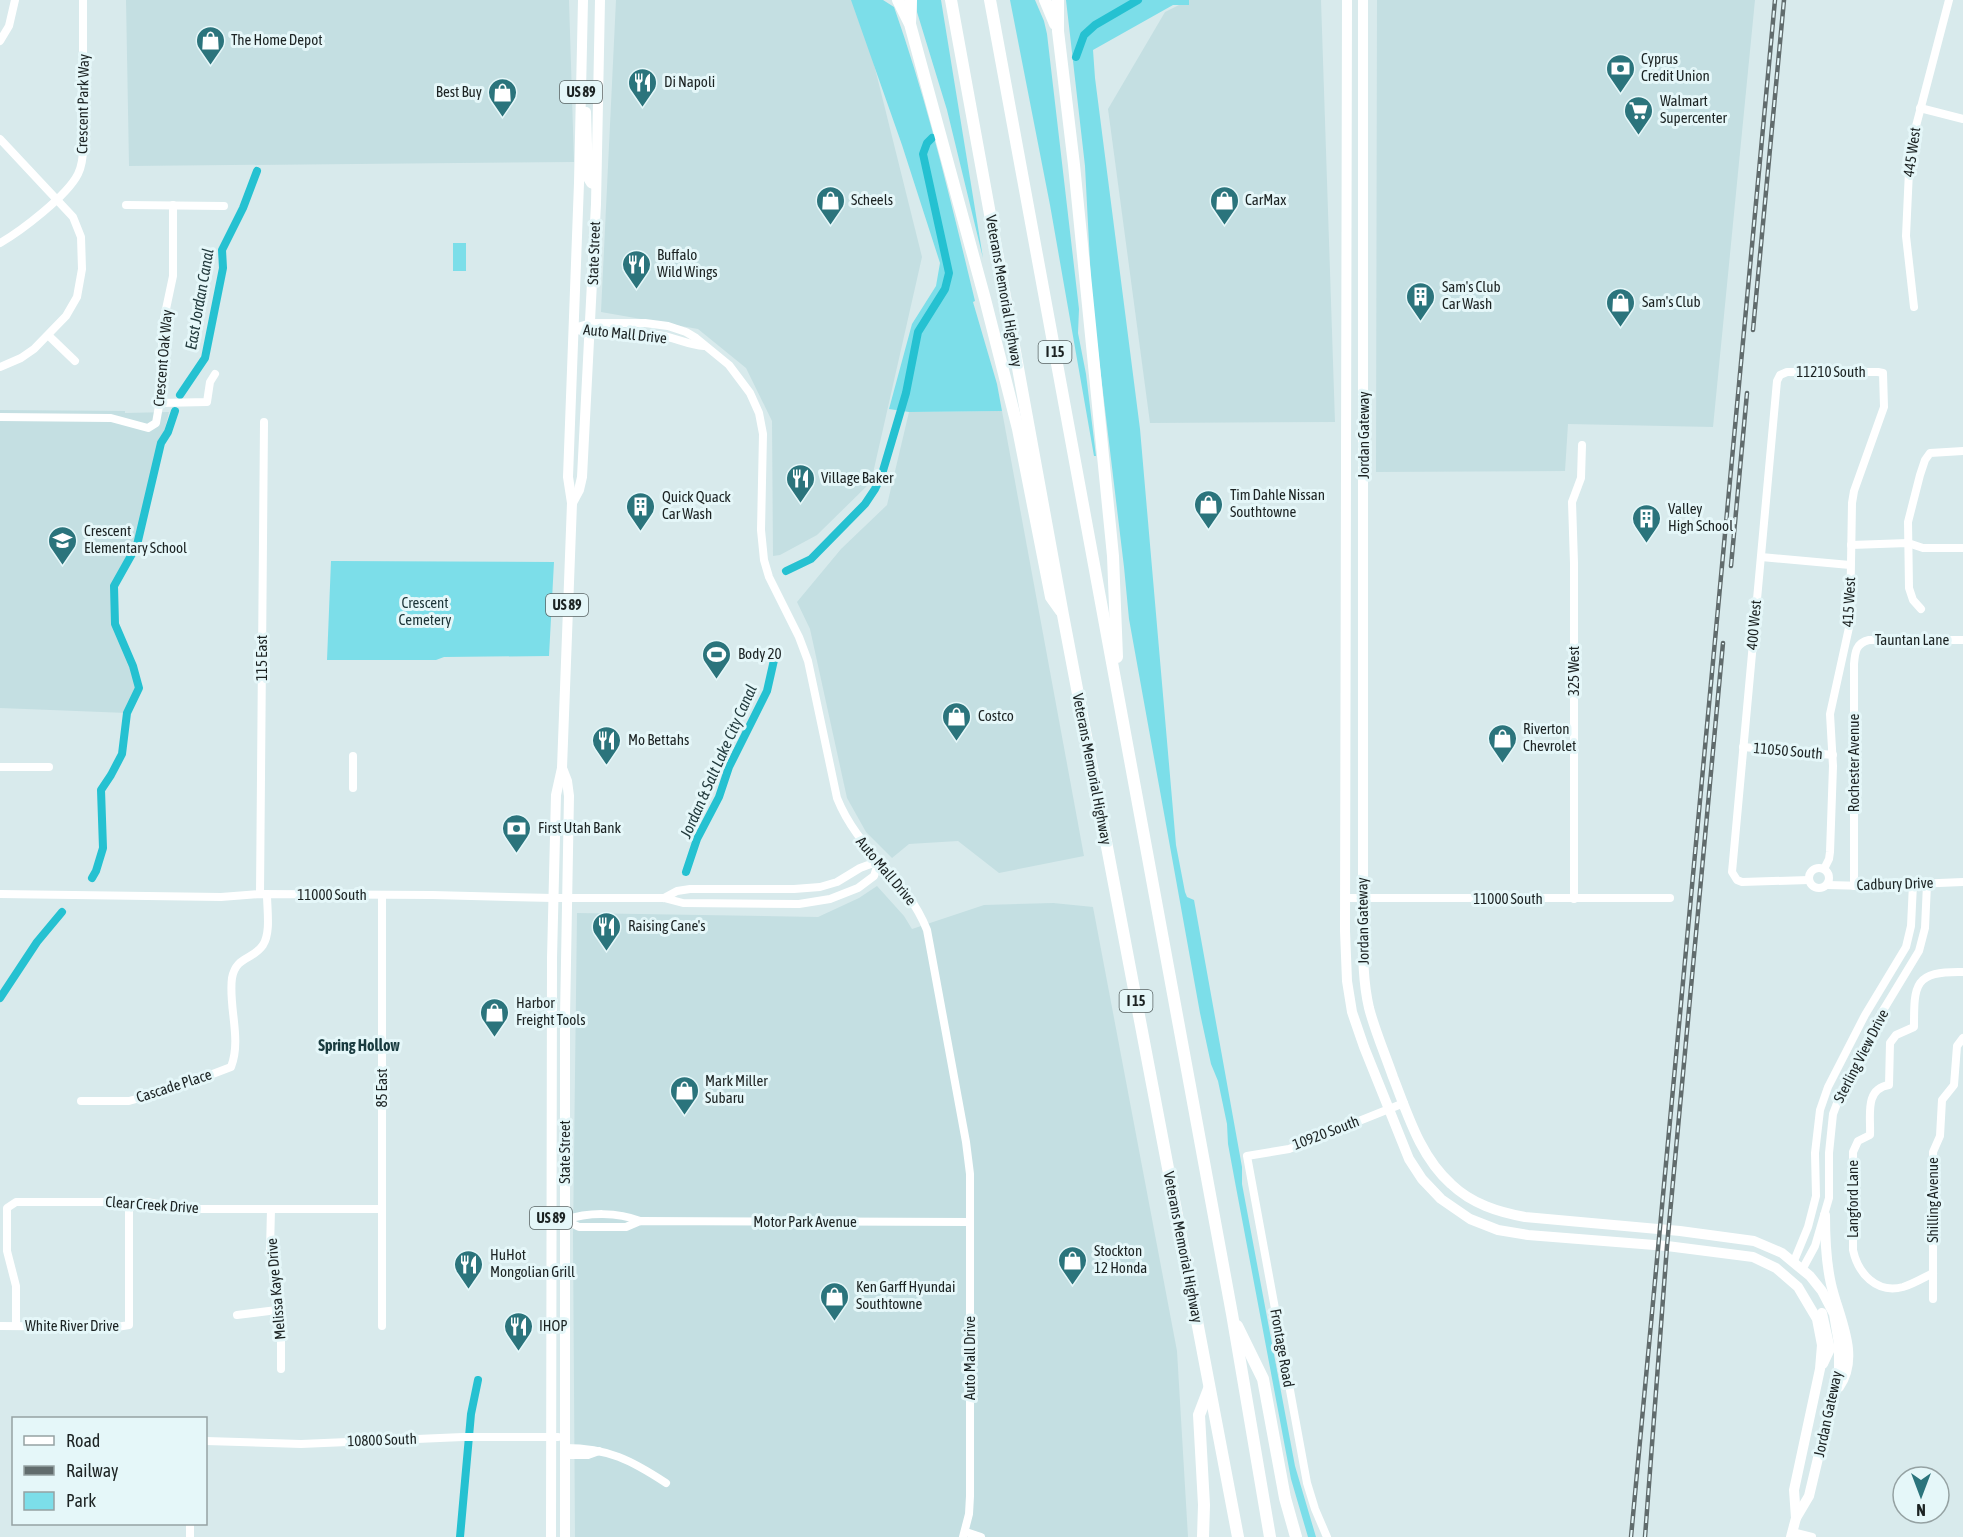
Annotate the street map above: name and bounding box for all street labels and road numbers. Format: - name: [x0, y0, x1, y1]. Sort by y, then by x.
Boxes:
- street label: Crescent Park Way: [73, 54, 92, 154]
- road number: US 89: [560, 81, 602, 103]
- street label: 445 West: [1900, 126, 1923, 178]
- street label: Veterans Memorial Highway: [983, 214, 1026, 368]
- street label: State Street: [584, 221, 603, 285]
- street label: Crescent Oak Way: [150, 309, 175, 407]
- street label: Auto Mall Drive: [582, 321, 668, 346]
- road number: I 15: [1038, 341, 1072, 363]
- street label: 11210 South: [1796, 363, 1866, 380]
- street label: Jordan Gateway: [1355, 391, 1372, 479]
- street label: 415 West: [1839, 577, 1858, 627]
- road number: US 89: [546, 594, 588, 616]
- street label: 400 West: [1743, 599, 1764, 651]
- street label: Tauntan Lane: [1875, 631, 1949, 648]
- street label: 115 East: [253, 635, 270, 681]
- street label: 325 West: [1565, 646, 1582, 696]
- street label: Veterans Memorial Highway: [1069, 692, 1116, 846]
- street label: Rochester Avenue: [1845, 714, 1862, 812]
- street label: 11050 South: [1753, 739, 1823, 762]
- street label: Auto Mall Drive: [853, 833, 920, 908]
- street label: Cadbury Drive: [1856, 874, 1934, 893]
- street label: Jordan Gateway: [1353, 877, 1372, 965]
- street label: 11000 South: [297, 886, 367, 903]
- street label: 11000 South: [1473, 890, 1543, 907]
- road number: I 15: [1120, 990, 1152, 1012]
- street label: Sterling View Drive: [1830, 1006, 1891, 1105]
- street label: Cascade Place: [134, 1065, 214, 1106]
- street label: 85 East: [373, 1068, 390, 1108]
- street label: 10920 South: [1290, 1112, 1361, 1153]
- street label: State Street: [556, 1120, 573, 1184]
- street label: Shilling Avenue: [1924, 1157, 1941, 1243]
- street label: Langford Lane: [1844, 1160, 1861, 1238]
- street label: Veterans Memorial Highway: [1160, 1170, 1207, 1324]
- street label: Clear Creek Drive: [105, 1193, 199, 1216]
- road number: US 89: [530, 1207, 572, 1229]
- street label: Motor Park Avenue: [753, 1213, 857, 1230]
- street label: Melissa Kaye Drive: [263, 1237, 288, 1341]
- street label: Frontage Road: [1267, 1307, 1298, 1389]
- street label: Auto Mall Drive: [961, 1316, 978, 1400]
- street label: White River Drive: [25, 1317, 119, 1334]
- street label: Jordan Gateway: [1810, 1369, 1845, 1458]
- street label: 10800 South: [347, 1430, 417, 1449]

